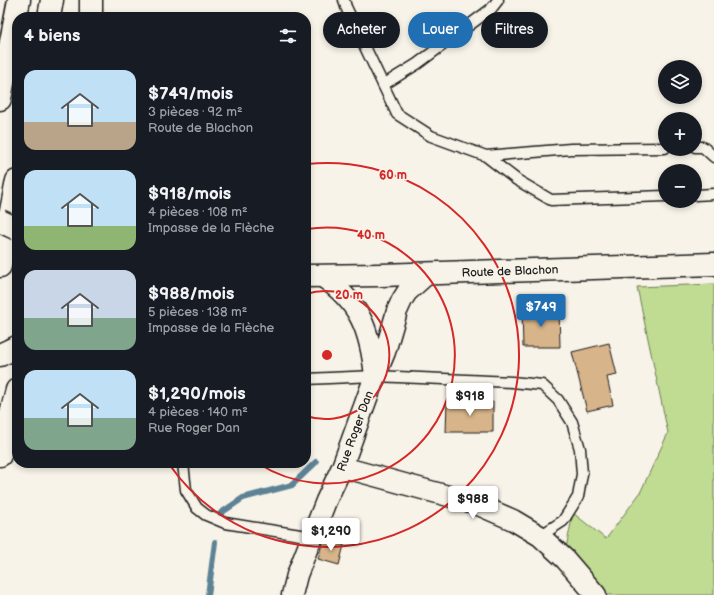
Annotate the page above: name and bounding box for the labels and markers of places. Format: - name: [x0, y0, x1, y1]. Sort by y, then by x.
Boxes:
- pin: $749: [517, 294, 565, 328]
- centre of rings: [320, 348, 334, 362]
- pin: $918: [446, 383, 494, 417]
- pin: $988: [449, 486, 497, 520]
- pin: $1,290: [298, 518, 364, 552]

